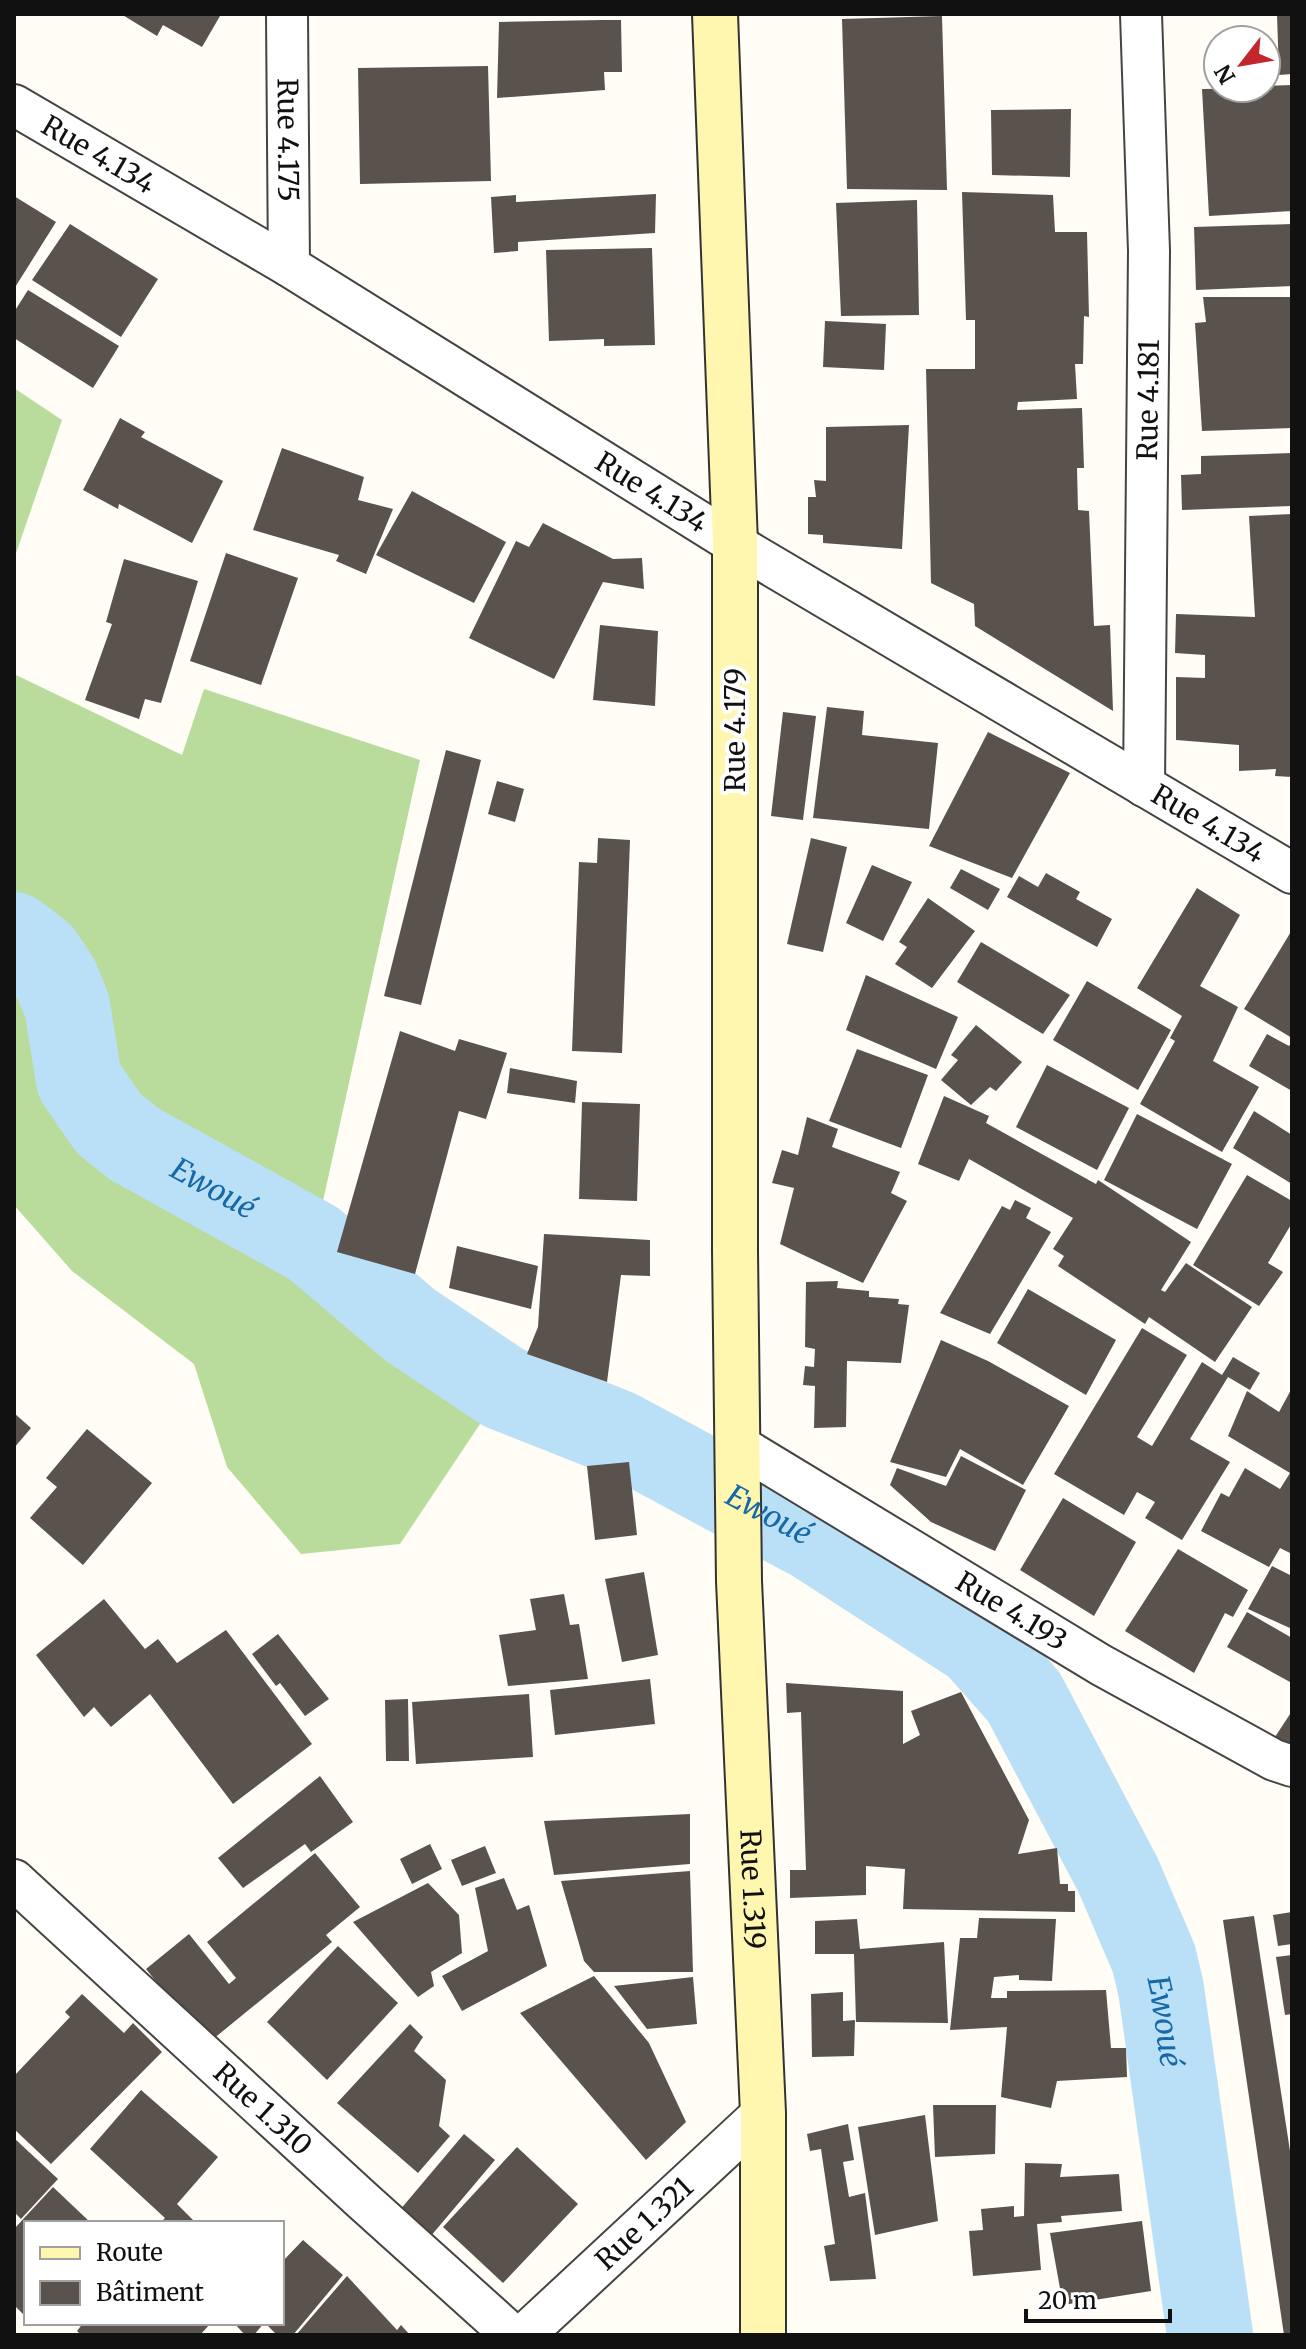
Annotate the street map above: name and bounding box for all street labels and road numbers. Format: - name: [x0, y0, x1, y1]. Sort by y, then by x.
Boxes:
- street label: Rue 4.175: [270, 78, 306, 202]
- street label: Rue 4.134: [35, 107, 162, 202]
- street label: Rue 4.181: [1129, 339, 1167, 461]
- street label: Rue 4.134: [589, 444, 715, 541]
- street label: Rue 4.179: [717, 668, 753, 792]
- street label: Rue 4.134: [1145, 776, 1272, 871]
- street label: Rue 4.193: [949, 1563, 1074, 1658]
- street label: Rue 1.319: [732, 1828, 774, 1950]
- street label: Rue 1.310: [206, 2054, 320, 2163]
- street label: Rue 1.321: [588, 2169, 701, 2278]

